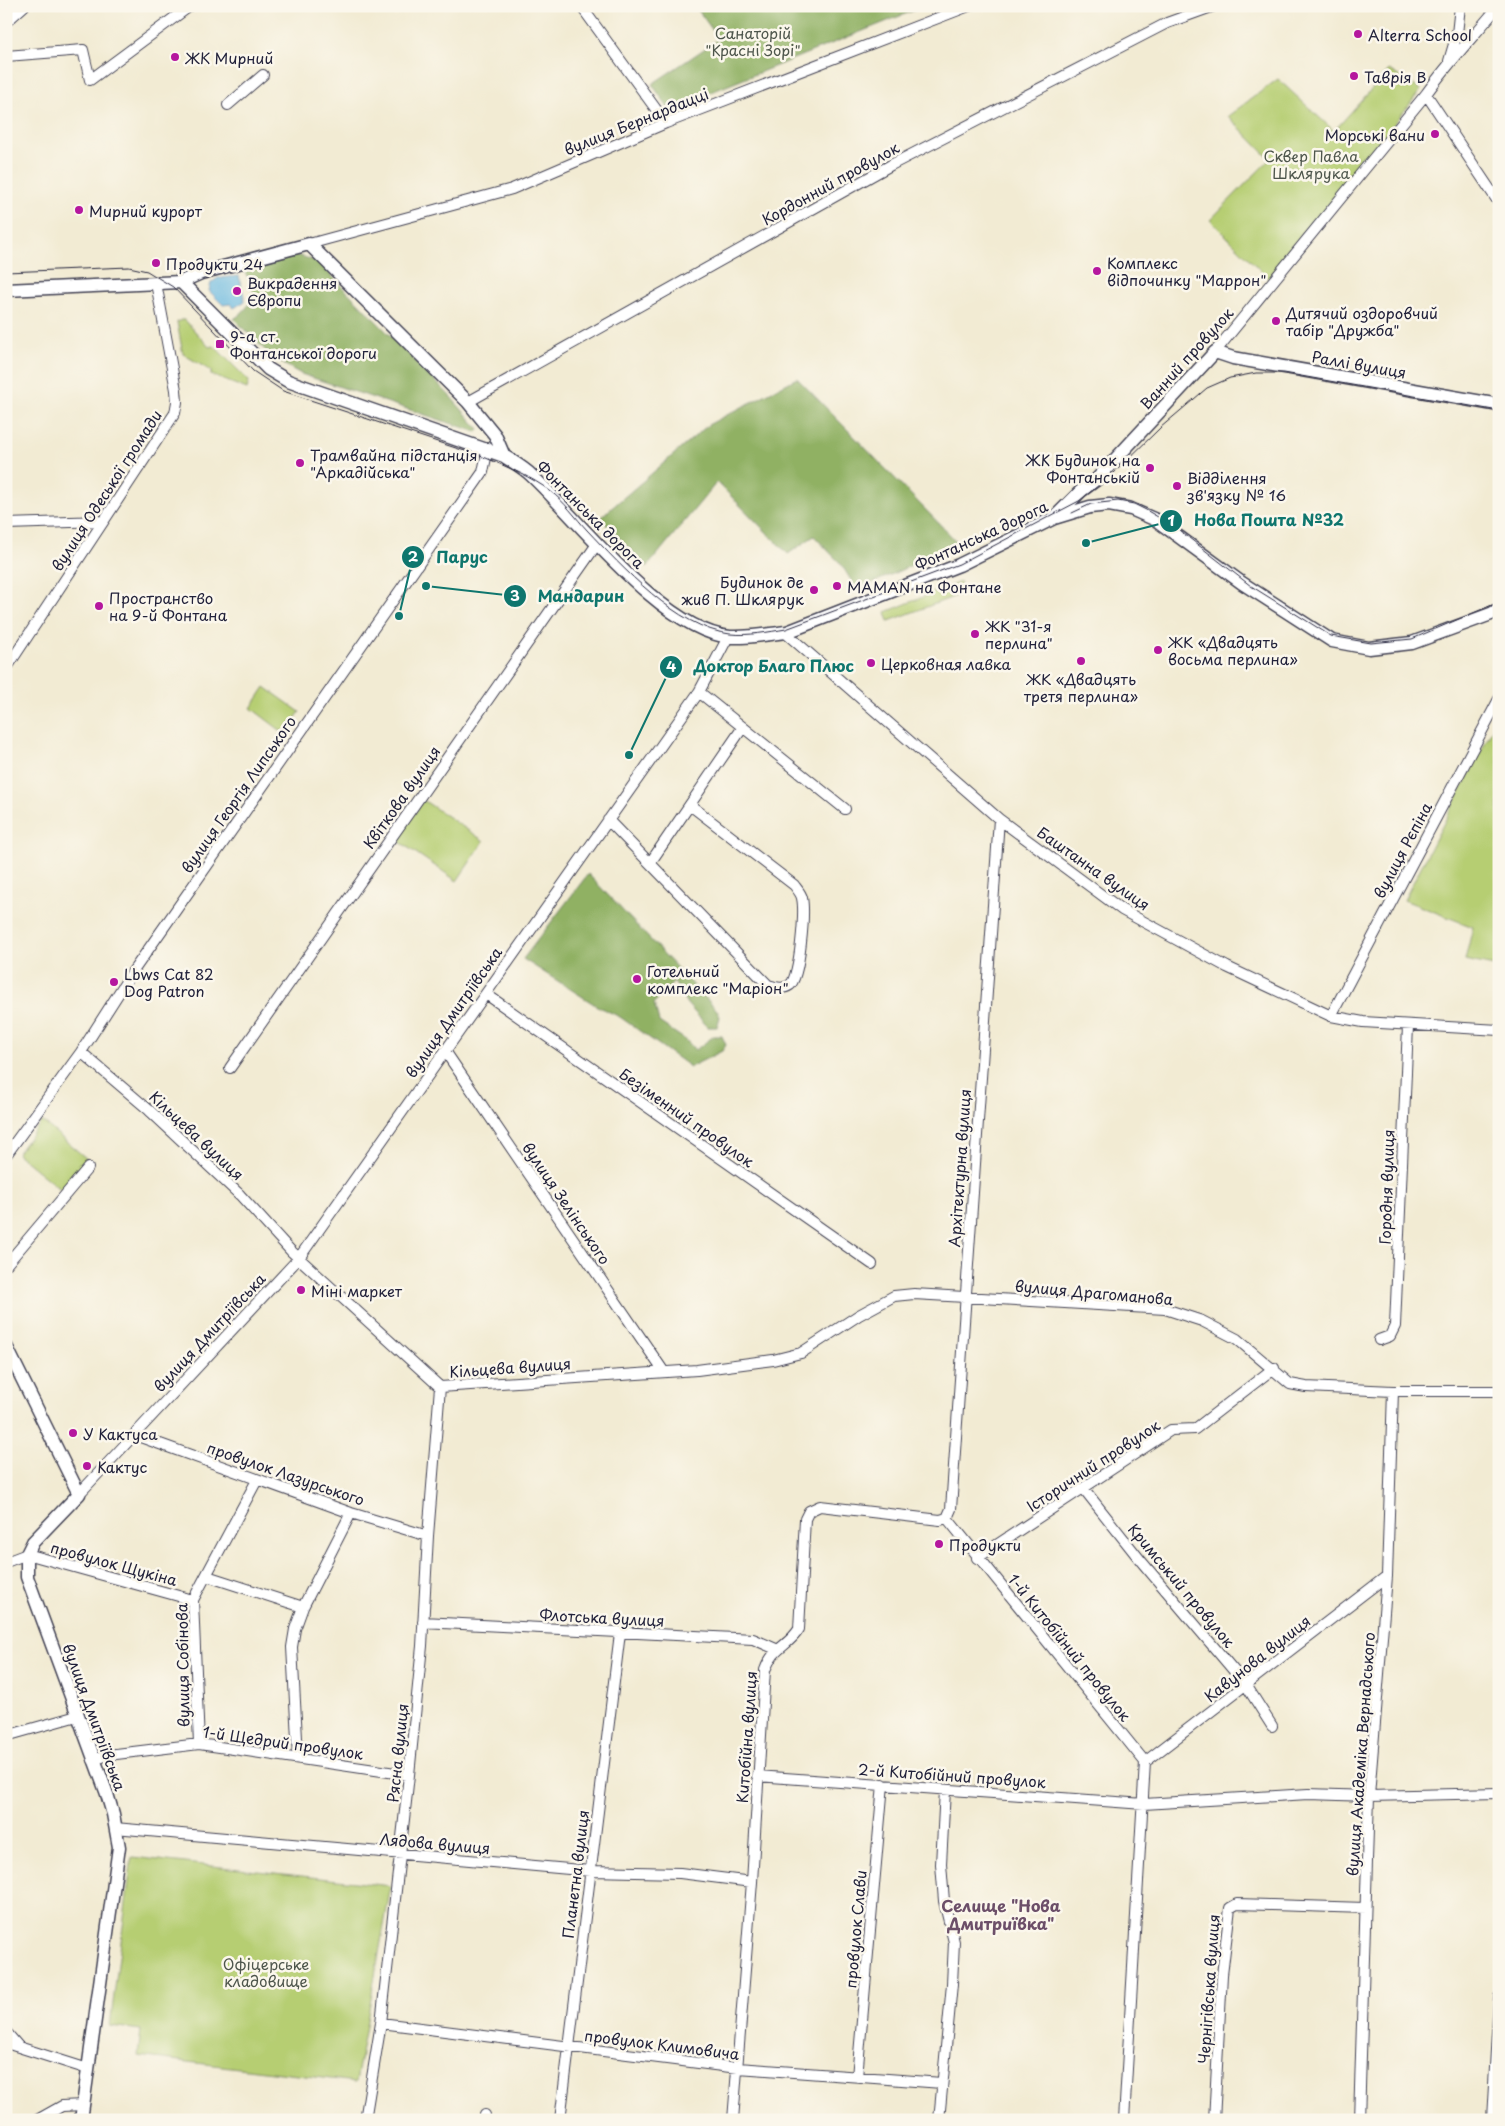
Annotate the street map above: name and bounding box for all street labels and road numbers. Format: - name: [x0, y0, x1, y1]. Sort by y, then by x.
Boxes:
- street label: вулиця Бернардацці: [560, 81, 712, 161]
- street label: Кордонний провулок: [757, 135, 903, 230]
- street label: Ванний провулок: [1134, 302, 1238, 414]
- street label: Раллі вулиця: [1310, 344, 1408, 384]
- street label: вулиця Одеської громади: [45, 405, 167, 575]
- street label: Фонтанська дорога: [532, 455, 651, 574]
- street label: Фонтанська дорога: [911, 494, 1052, 576]
- street label: вулиця Георгія Липського: [175, 711, 301, 877]
- street label: Квіткова вулиця: [357, 741, 445, 853]
- street label: вулиця Рєпіна: [1367, 797, 1437, 902]
- street label: Баштанна вулиця: [1033, 820, 1155, 916]
- street label: вулиця Дмитріївська: [399, 941, 507, 1082]
- street label: Безіменний провулок: [615, 1062, 759, 1172]
- street label: Кільцева вулиця: [144, 1085, 250, 1185]
- street label: Архітектурна вулиця: [942, 1088, 976, 1248]
- street label: Городня вулиця: [1372, 1129, 1400, 1245]
- street label: вулиця Зелінського: [517, 1137, 617, 1269]
- street label: вулиця Дмитріївська: [148, 1267, 271, 1397]
- street label: вулиця Драгоманова: [1014, 1274, 1175, 1310]
- street label: Кільцева вулиця: [448, 1351, 572, 1383]
- street label: Історичний провулок: [1022, 1413, 1164, 1517]
- street label: провулок Лазурського: [204, 1435, 368, 1511]
- street label: Кримський провулок: [1123, 1518, 1241, 1652]
- street label: провулок Щукіна: [48, 1535, 181, 1591]
- street label: 1-й Китобійний провулок: [1003, 1568, 1137, 1726]
- street label: вулиця Собінова: [169, 1602, 195, 1727]
- street label: Флотська вулиця: [539, 1602, 665, 1632]
- street label: Кавунова вулиця: [1199, 1609, 1315, 1707]
- street label: вулиця Академіка Вернадського: [1340, 1631, 1380, 1877]
- street label: вулиця Дмитріївська: [58, 1640, 133, 1794]
- street label: Китобійна вулиця: [730, 1670, 762, 1804]
- street label: Рясна вулиця: [380, 1702, 414, 1804]
- street label: 1-й Щедрий провулок: [201, 1719, 365, 1765]
- street label: 2-й Китобійний провулок: [857, 1757, 1047, 1793]
- street label: Планетна вулиця: [556, 1808, 594, 1940]
- street label: Лядова вулиця: [379, 1827, 491, 1859]
- street label: провулок Слави: [838, 1869, 872, 1989]
- street label: Чернігівська вулиця: [1191, 1913, 1225, 2065]
- street label: провулок Климовича: [583, 2023, 741, 2065]

